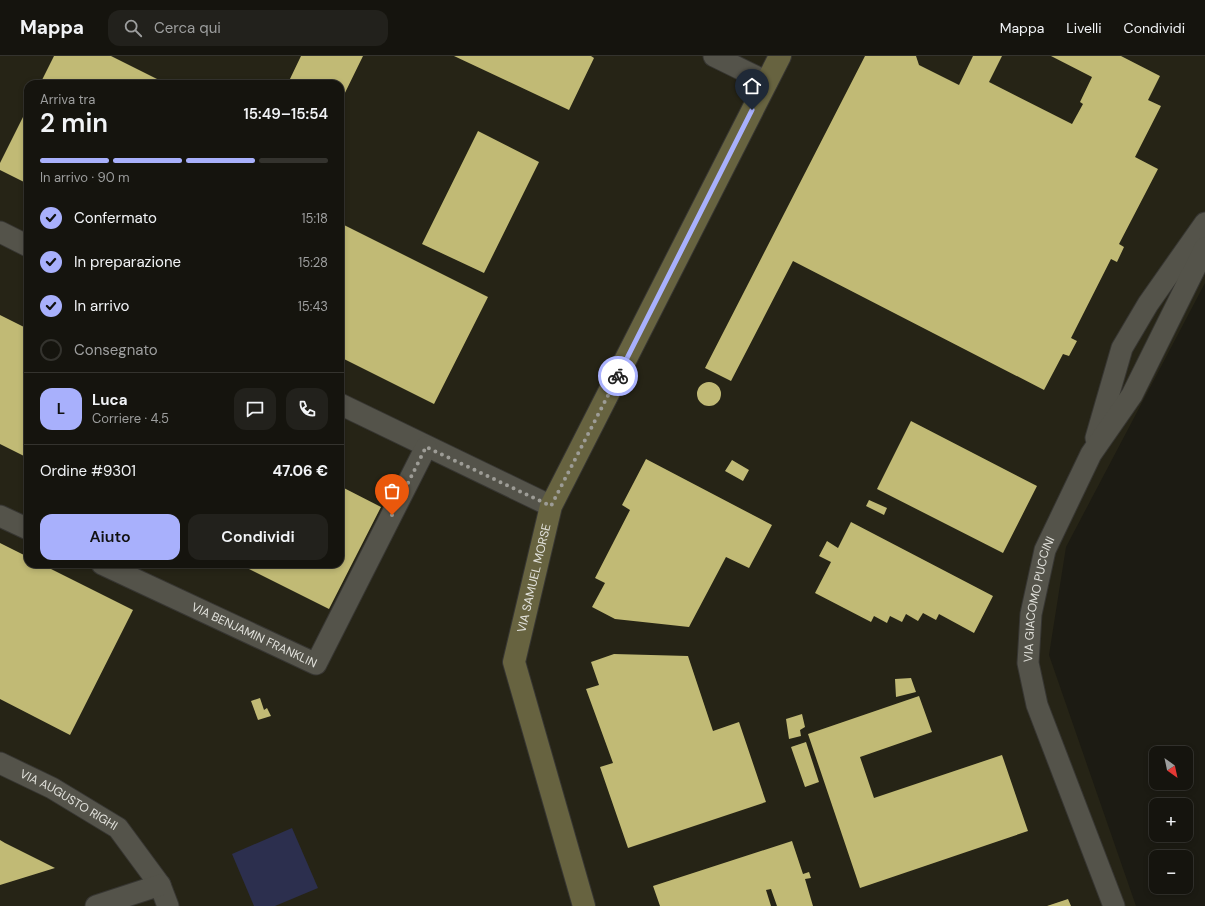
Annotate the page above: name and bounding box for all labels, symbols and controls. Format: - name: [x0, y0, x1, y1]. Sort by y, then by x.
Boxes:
- search box: [108, 10, 388, 46]
- text: Mappa: [20, 15, 84, 40]
- icon: search: [122, 17, 144, 39]
- text: Cerca qui: [154, 18, 221, 38]
- text: Mappa: [1000, 19, 1044, 37]
- text: Livelli: [1066, 19, 1102, 37]
- text: Condividi: [1124, 19, 1185, 37]
- pin: [735, 69, 769, 110]
- icon: home: [741, 75, 763, 97]
- text: Arriva tra: [40, 91, 95, 108]
- text: 15:49–15:54: [244, 104, 328, 124]
- text: 2 min: [40, 106, 108, 140]
- text: In arrivo · 90 m: [40, 169, 130, 186]
- icon: check: [40, 207, 62, 229]
- text: Confermato: [74, 208, 157, 228]
- text: 15:18: [301, 210, 328, 227]
- icon: check: [40, 251, 62, 273]
- text: In preparazione: [74, 252, 181, 272]
- text: 15:28: [298, 254, 328, 271]
- icon: check: [40, 295, 62, 317]
- text: In arrivo: [74, 296, 129, 316]
- text: 15:43: [298, 298, 328, 315]
- text: Consegnato: [74, 340, 158, 360]
- courier: [598, 356, 638, 396]
- icon: bike: [607, 365, 629, 387]
- button: chat: [234, 388, 276, 430]
- button: phone: [286, 388, 328, 430]
- text: Luca: [92, 390, 128, 410]
- text: L: [57, 399, 65, 419]
- text: Corriere · 4.5: [92, 410, 169, 427]
- text: Ordine #9301: [40, 461, 136, 481]
- text: 47.06 €: [272, 461, 328, 481]
- pin: [375, 474, 409, 515]
- icon: bag: [381, 480, 403, 502]
- button: Aiuto: [40, 514, 180, 560]
- button: Condividi: [188, 514, 328, 560]
- street label: VIA SAMUEL MORSE: [513, 522, 555, 634]
- street label: VIA GIACOMO PUCCINI: [1020, 534, 1058, 663]
- street label: VIA BENJAMIN FRANKLIN: [189, 599, 319, 671]
- north arrow: [1149, 746, 1193, 790]
- map controls: [1149, 746, 1193, 894]
- street label: VIA AUGUSTO RIGHI: [17, 766, 121, 834]
- button: +: [1149, 798, 1193, 842]
- button: −: [1149, 850, 1193, 894]

